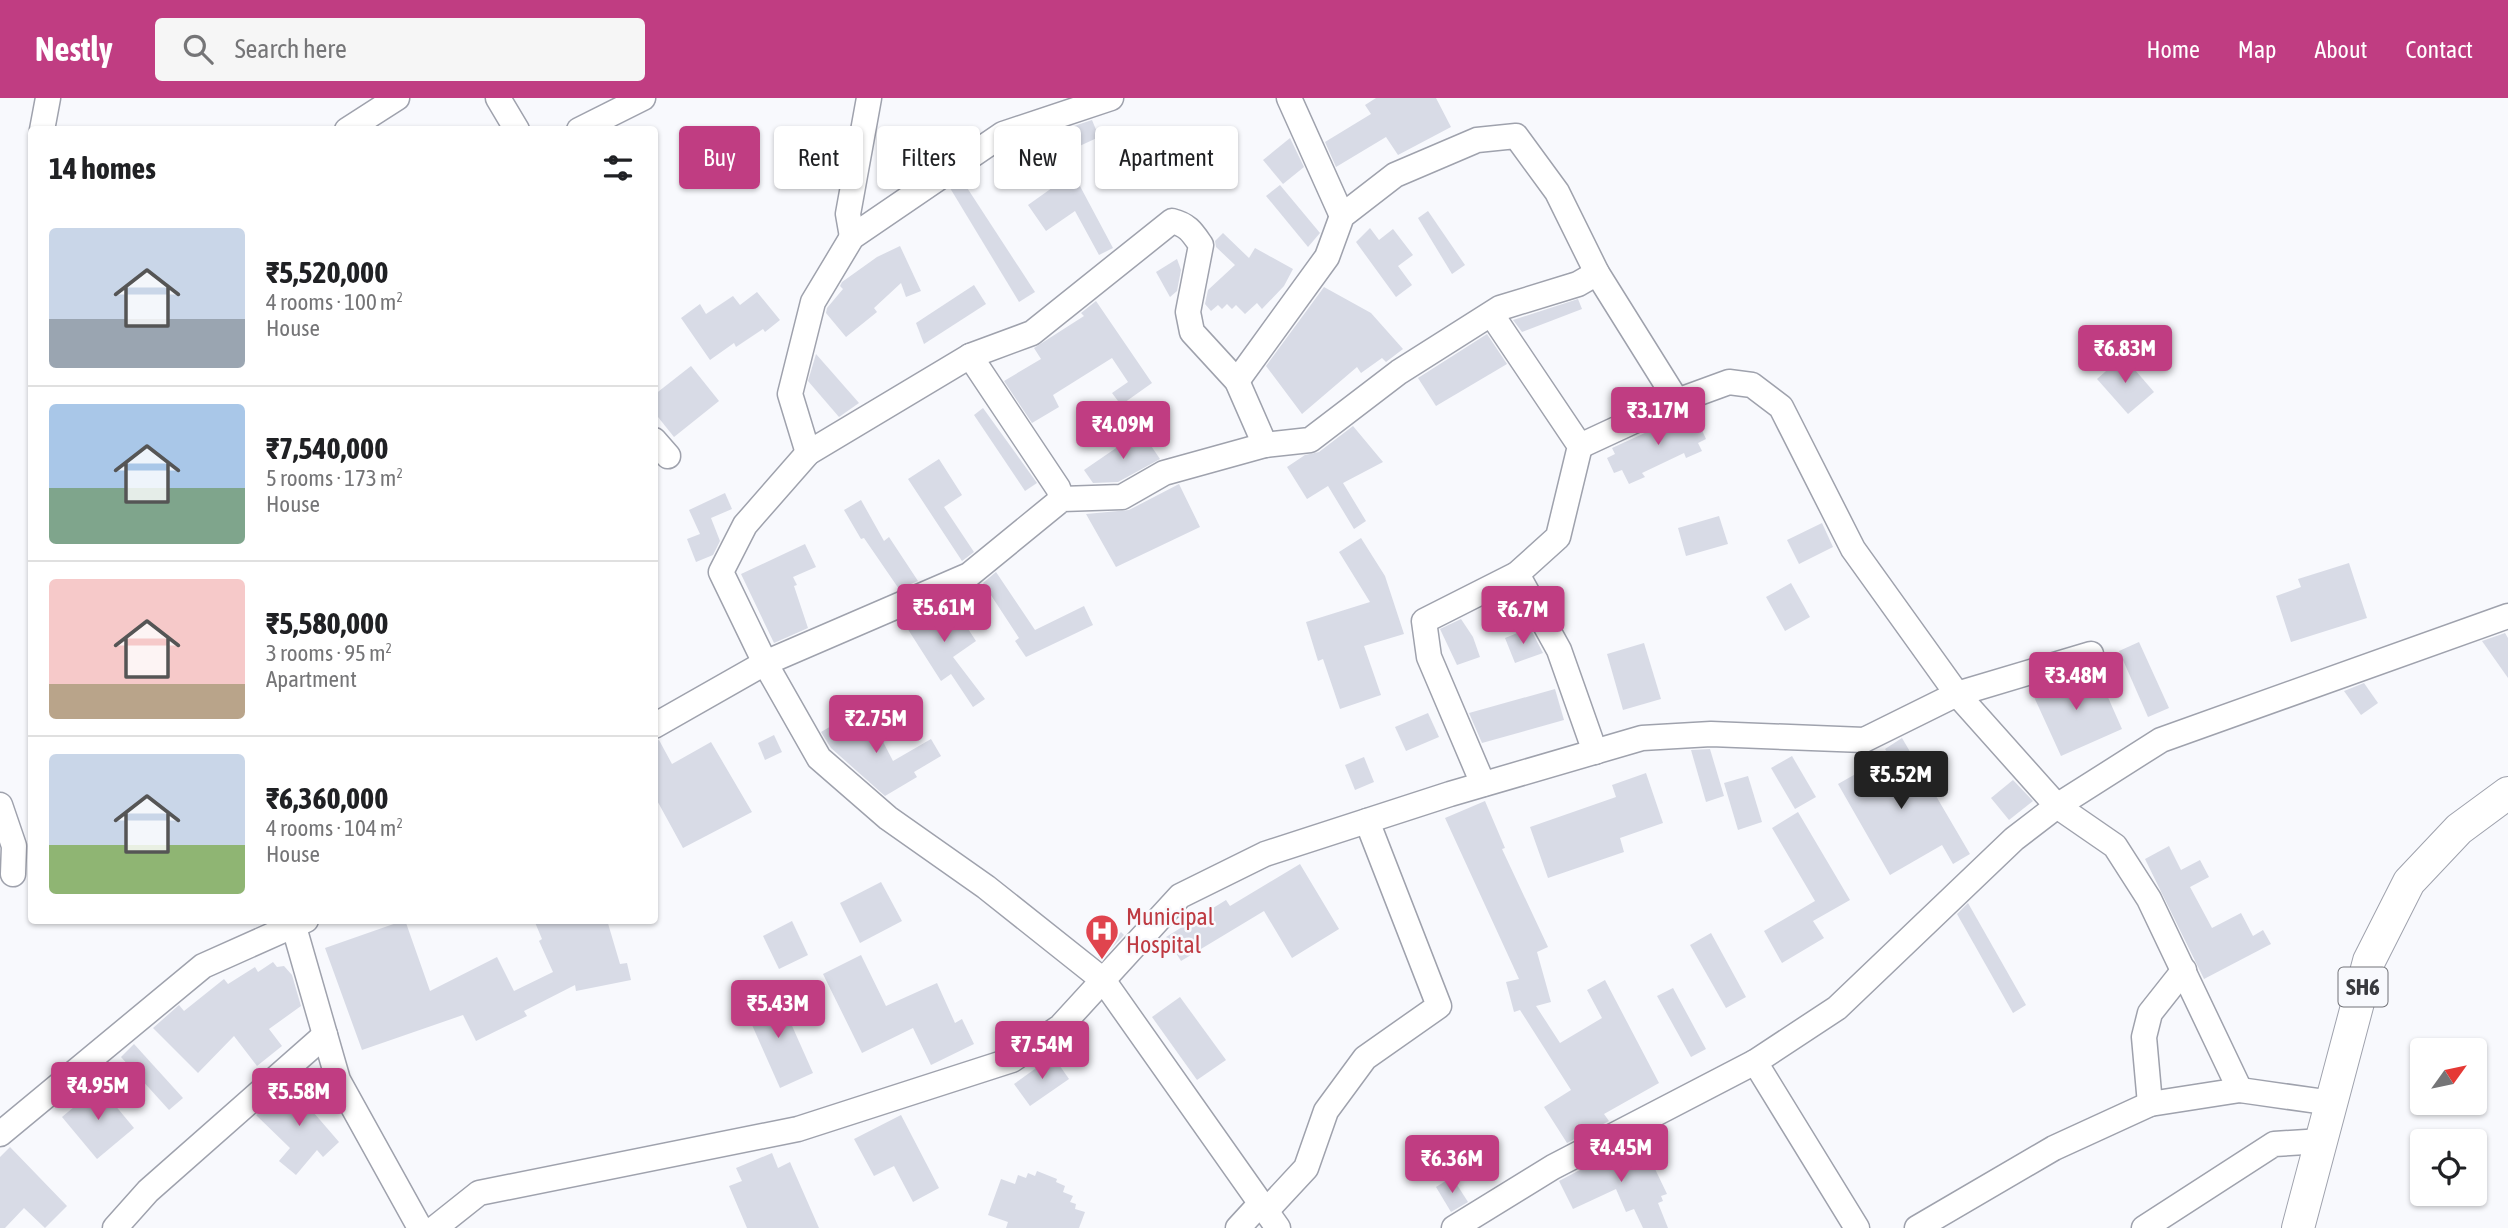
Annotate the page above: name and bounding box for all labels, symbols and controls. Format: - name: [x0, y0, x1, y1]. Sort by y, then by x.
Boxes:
- search box: [155, 18, 645, 81]
- text: Nestly: [35, 30, 113, 68]
- icon: search: [179, 30, 217, 68]
- text: Search here: [235, 34, 347, 64]
- text: Home: [2146, 36, 2200, 63]
- text: Map: [2238, 36, 2276, 63]
- text: About: [2314, 36, 2367, 63]
- text: Contact: [2405, 36, 2473, 63]
- chip: Buy: [679, 126, 760, 189]
- chip: Rent: [774, 126, 863, 189]
- chip: Filters: [877, 126, 980, 189]
- chip: New: [994, 126, 1081, 189]
- chip: Apartment: [1095, 126, 1238, 189]
- icon: filters: [599, 149, 637, 187]
- text: 14 homes: [49, 151, 156, 185]
- text: ₹5,520,000: [266, 255, 388, 289]
- icon: home: [105, 256, 189, 340]
- text: 4 rooms · 100 m²: [266, 289, 403, 315]
- text: House: [266, 315, 320, 341]
- pin: ₹6.83M: [2068, 326, 2182, 385]
- text: ₹6.83M: [2094, 335, 2156, 361]
- pin: ₹3.17M: [1601, 388, 1715, 447]
- text: ₹3.17M: [1627, 397, 1689, 423]
- pin: ₹4.09M: [1066, 402, 1180, 461]
- text: ₹4.09M: [1092, 411, 1154, 437]
- text: ₹7,540,000: [266, 431, 388, 465]
- icon: home: [105, 432, 189, 516]
- text: 5 rooms · 173 m²: [266, 465, 403, 491]
- text: House: [266, 491, 320, 517]
- pin: ₹5.61M: [887, 584, 1001, 644]
- pin: ₹6.7M: [1474, 587, 1572, 646]
- text: ₹5.61M: [913, 594, 975, 620]
- text: ₹6.7M: [1497, 596, 1549, 622]
- text: ₹5,580,000: [266, 606, 388, 640]
- icon: home: [105, 607, 189, 691]
- text: 3 rooms · 95 m²: [266, 640, 392, 666]
- pin: ₹3.48M: [2019, 652, 2133, 712]
- text: ₹3.48M: [2045, 662, 2107, 688]
- text: Apartment: [266, 666, 357, 692]
- pin: ₹2.75M: [819, 696, 933, 755]
- text: ₹2.75M: [845, 705, 907, 731]
- pin: ₹5.52M: [1844, 752, 1958, 811]
- text: ₹5.52M: [1870, 761, 1932, 787]
- text: ₹6,360,000: [266, 781, 388, 815]
- icon: home: [105, 782, 189, 866]
- text: 4 rooms · 104 m²: [266, 815, 403, 841]
- text: House: [266, 841, 320, 867]
- place label: Municipal Hospital: [1126, 903, 1215, 958]
- hospital icon: Municipal Hospital: [1083, 912, 1121, 961]
- road number: SH6: [2338, 968, 2388, 1006]
- pin: ₹5.43M: [721, 981, 835, 1040]
- text: ₹5.43M: [747, 990, 809, 1016]
- pin: ₹7.54M: [985, 1021, 1099, 1081]
- text: ₹7.54M: [1011, 1031, 1073, 1057]
- north arrow: [2410, 1038, 2487, 1115]
- map controls: [2410, 1038, 2487, 1206]
- pin: ₹4.95M: [41, 1062, 155, 1122]
- pin: ₹5.58M: [242, 1068, 356, 1128]
- text: ₹4.95M: [67, 1072, 129, 1098]
- text: ₹5.58M: [268, 1078, 330, 1104]
- pin: ₹4.45M: [1564, 1124, 1678, 1184]
- button: locate: [2410, 1129, 2487, 1206]
- text: ₹4.45M: [1590, 1134, 1652, 1160]
- pin: ₹6.36M: [1395, 1136, 1509, 1195]
- text: ₹6.36M: [1421, 1145, 1483, 1171]

